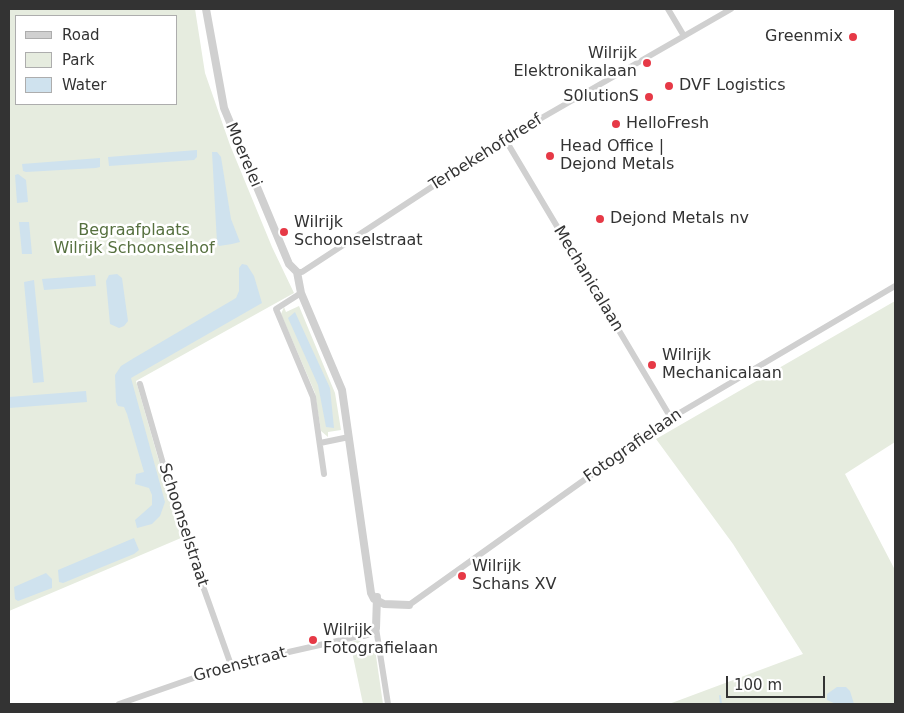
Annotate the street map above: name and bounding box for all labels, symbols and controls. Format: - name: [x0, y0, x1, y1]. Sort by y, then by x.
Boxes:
- legend: [15, 15, 178, 105]
- text: Road: [62, 26, 100, 44]
- place label: Greenmix: [765, 27, 843, 47]
- marker: Greenmix: [847, 31, 859, 43]
- place label: Wilrijk Elektronikalaan: [513, 44, 637, 82]
- text: Park: [62, 51, 94, 69]
- marker: Wilrijk Elektronikalaan: [641, 57, 653, 69]
- text: Water: [62, 76, 106, 94]
- place label: DVF Logistics: [679, 76, 785, 96]
- marker: DVF Logistics: [663, 80, 675, 92]
- place label: S0lutionS: [563, 87, 639, 107]
- marker: S0lutionS: [643, 91, 655, 103]
- street label: Terbekehofdreef: [426, 111, 546, 195]
- place label: HelloFresh: [626, 114, 709, 134]
- marker: HelloFresh: [610, 118, 622, 130]
- street label: Moerelei: [221, 120, 265, 190]
- place label: Head Office | Dejond Metals: [560, 137, 674, 175]
- marker: Head Office | Dejond Metals: [544, 150, 556, 162]
- place label: Dejond Metals nv: [610, 209, 749, 229]
- place label: Wilrijk Schoonselstraat: [294, 213, 423, 251]
- marker: Dejond Metals nv: [594, 213, 606, 225]
- park label: Begraafplaats Wilrijk Schoonselhof: [53, 221, 215, 259]
- street label: Mechanicalaan: [549, 223, 627, 335]
- marker: Wilrijk Schoonselstraat: [278, 226, 290, 238]
- place label: Wilrijk Mechanicalaan: [662, 346, 782, 384]
- marker: Wilrijk Mechanicalaan: [646, 359, 658, 371]
- street label: Fotografielaan: [580, 405, 686, 487]
- street label: Schoonselstraat: [154, 461, 212, 589]
- place label: Wilrijk Schans XV: [472, 557, 556, 595]
- marker: Wilrijk Schans XV: [456, 570, 468, 582]
- place label: Wilrijk Fotografielaan: [323, 621, 438, 659]
- marker: Wilrijk Fotografielaan: [307, 634, 319, 646]
- street label: Groenstraat: [191, 643, 289, 687]
- scale bar: [729, 666, 828, 698]
- text: 100 m: [734, 676, 782, 694]

